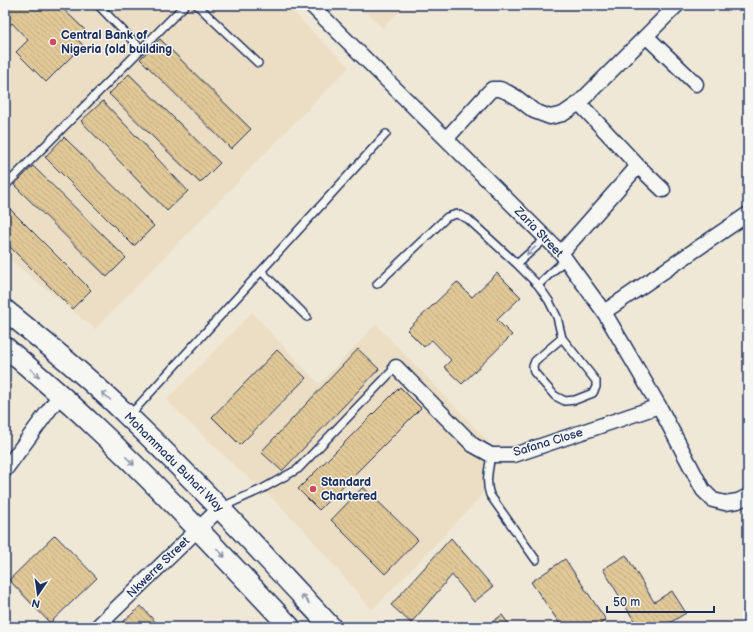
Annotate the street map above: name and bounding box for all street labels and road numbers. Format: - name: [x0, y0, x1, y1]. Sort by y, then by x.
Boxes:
- street label: Zaria Street: [510, 203, 566, 261]
- street label: Mohammadu Buhari Way: [121, 409, 227, 516]
- street label: Safana Close: [512, 425, 585, 460]
- street label: Nkwerre Street: [124, 533, 193, 601]

